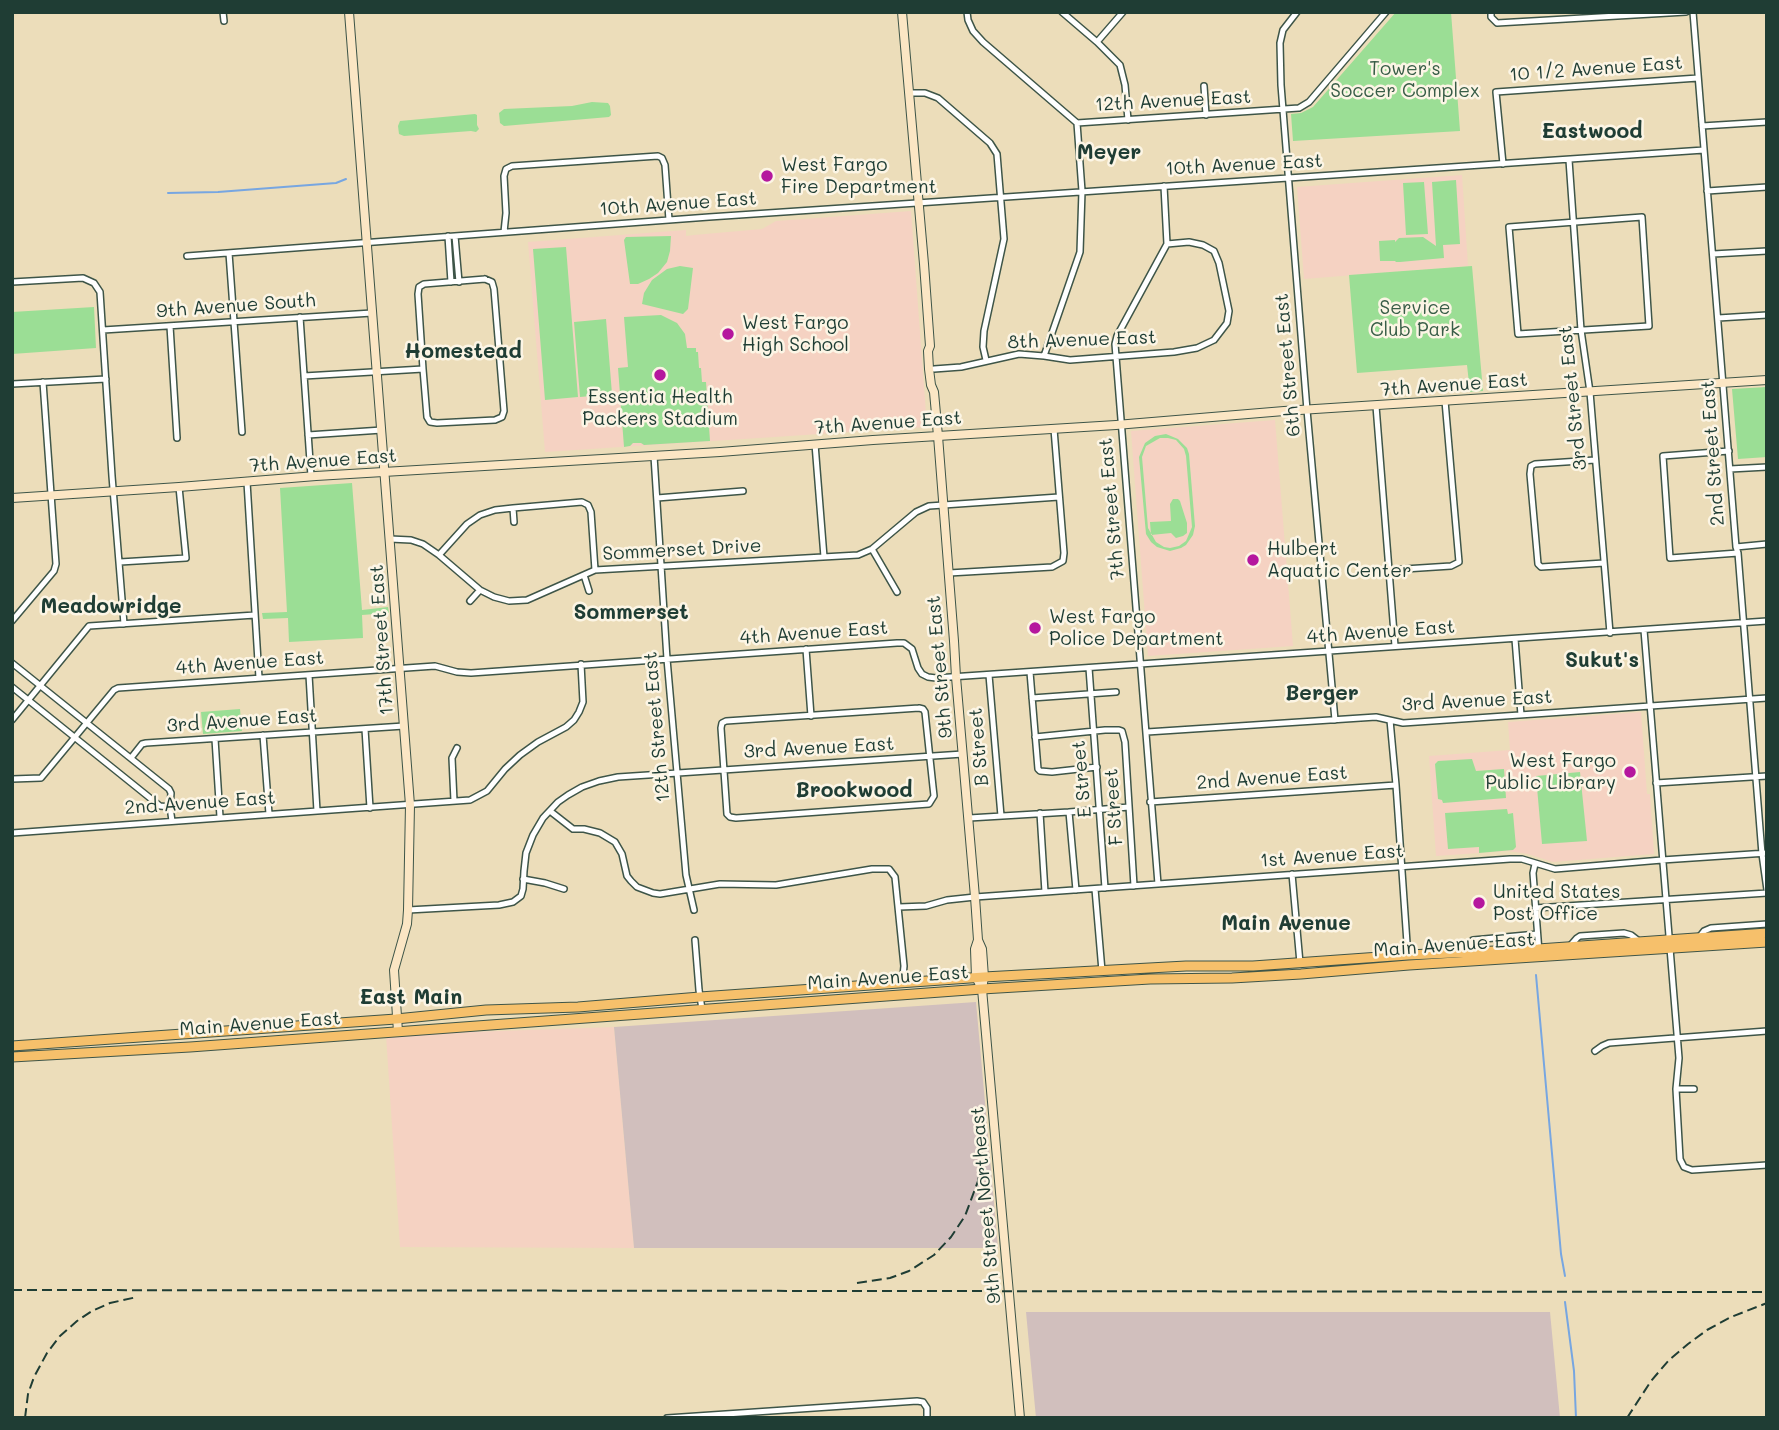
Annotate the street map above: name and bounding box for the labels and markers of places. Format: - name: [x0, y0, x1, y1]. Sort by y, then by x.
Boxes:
- place label: West Fargo Fire Department: [781, 154, 937, 198]
- marker: West Fargo Fire Department: [759, 168, 775, 184]
- place label: West Fargo High School: [742, 312, 849, 356]
- marker: West Fargo High School: [720, 326, 736, 342]
- marker: Essentia Health Packers Stadium: [652, 367, 668, 383]
- place label: Essentia Health Packers Stadium: [582, 386, 738, 430]
- place label: Hulbert Aquatic Center: [1267, 538, 1411, 582]
- marker: Hulbert Aquatic Center: [1245, 552, 1261, 568]
- place label: West Fargo Police Department: [1049, 606, 1224, 650]
- marker: West Fargo Police Department: [1027, 620, 1043, 636]
- place label: West Fargo Public Library: [1485, 750, 1616, 794]
- marker: West Fargo Public Library: [1622, 764, 1638, 780]
- place label: United States Post Office: [1493, 881, 1621, 925]
- marker: United States Post Office: [1471, 895, 1487, 911]

